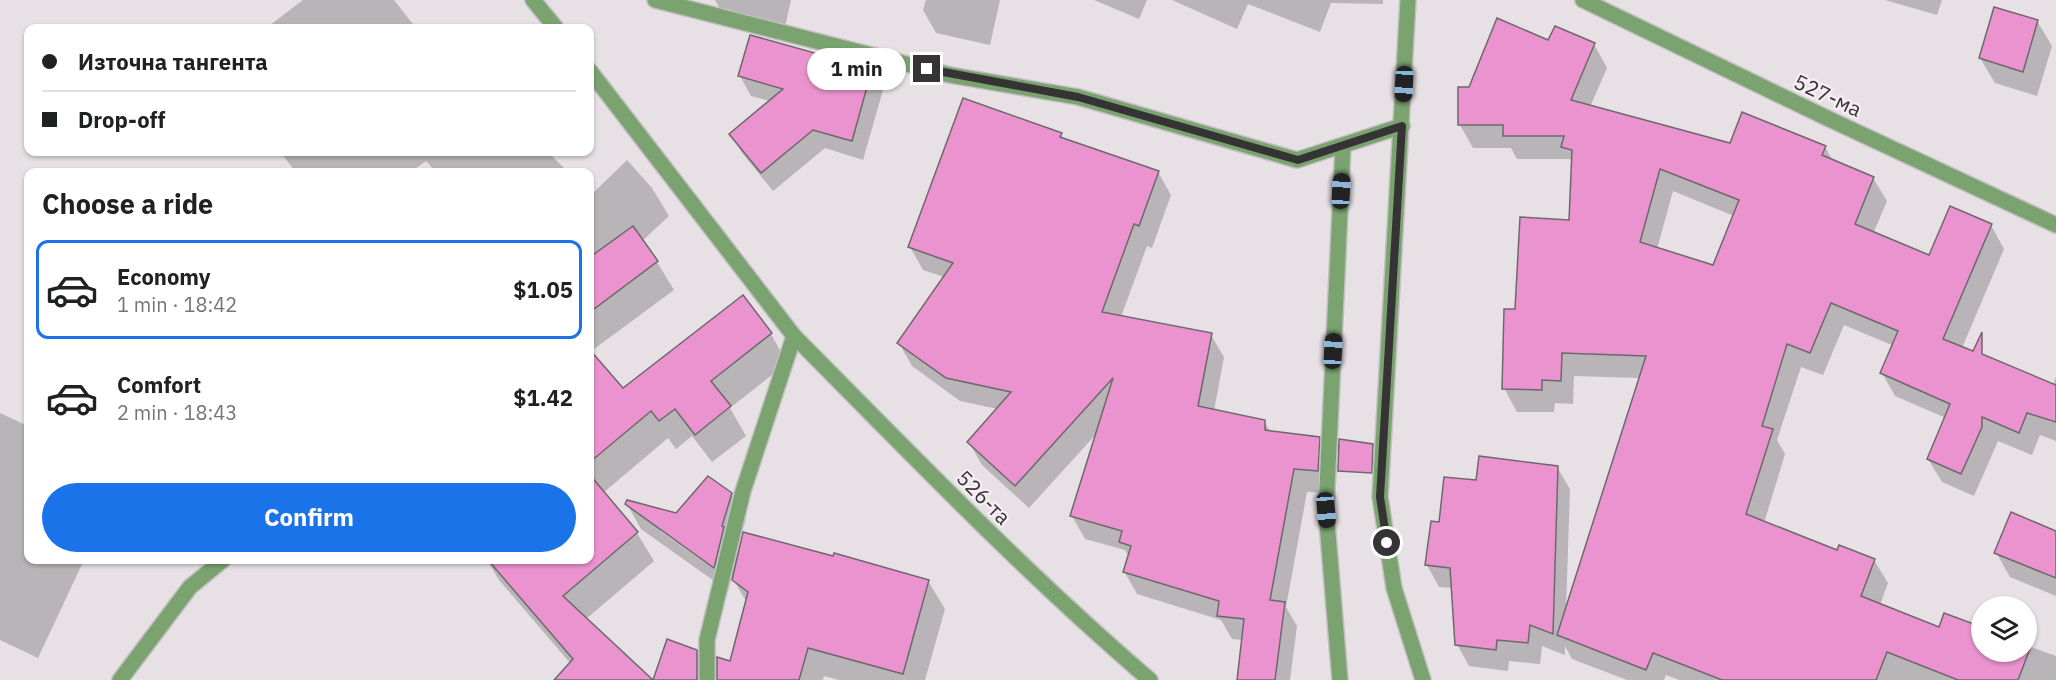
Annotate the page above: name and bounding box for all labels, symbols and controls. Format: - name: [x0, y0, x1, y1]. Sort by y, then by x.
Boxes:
- text: Източна тангента: [78, 47, 268, 76]
- callout: 1 min: [807, 48, 906, 90]
- text: 1 min: [830, 55, 883, 82]
- route end: [913, 55, 940, 82]
- car: [1394, 66, 1414, 102]
- street label: 527-ма: [1789, 67, 1867, 123]
- text: Drop-off: [78, 105, 165, 134]
- car: [1331, 173, 1351, 209]
- text: Choose a ride: [42, 186, 213, 221]
- text: Economy: [117, 262, 211, 291]
- icon: car: [45, 263, 99, 317]
- text: $1.05: [513, 275, 573, 304]
- text: 1 min · 18:42: [117, 291, 237, 318]
- car: [1323, 333, 1343, 369]
- text: Comfort: [117, 370, 201, 399]
- icon: car: [45, 371, 99, 425]
- text: $1.42: [513, 383, 573, 412]
- text: 2 min · 18:43: [117, 399, 237, 426]
- street label: 526-та: [951, 464, 1017, 530]
- button: Confirm: [42, 483, 576, 552]
- car: [1315, 491, 1337, 529]
- route start: [1373, 529, 1400, 556]
- map controls: [1971, 596, 2037, 662]
- button: layers: [1971, 596, 2037, 662]

